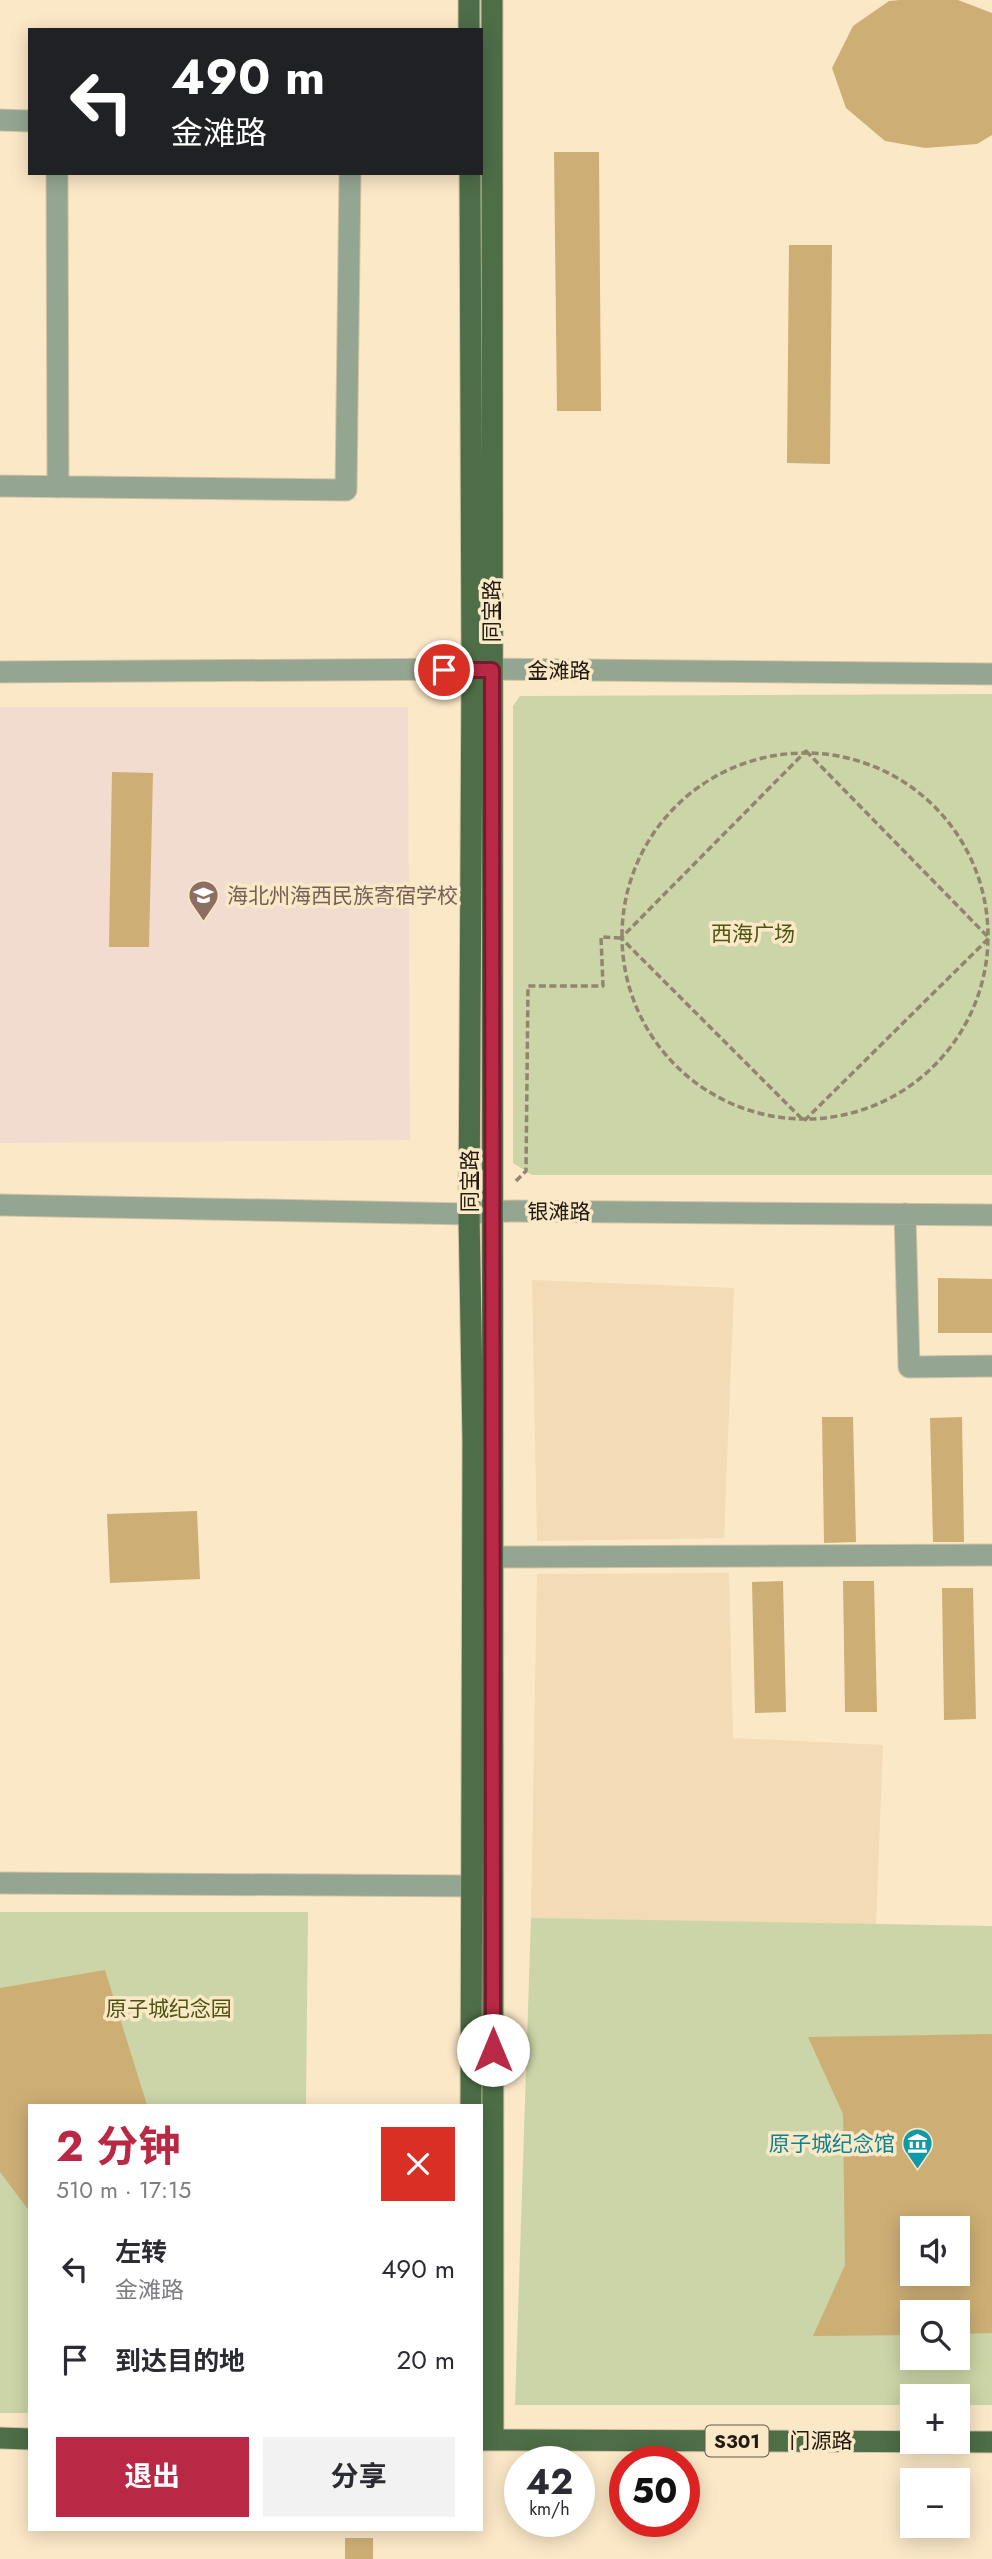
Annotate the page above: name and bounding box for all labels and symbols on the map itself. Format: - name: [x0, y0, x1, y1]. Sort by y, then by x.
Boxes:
- street label: 同宝路: [477, 580, 507, 643]
- pin: [414, 640, 474, 700]
- street label: 金滩路: [528, 656, 591, 686]
- school or university icon: 海北州海西民族寄宿学校: [187, 879, 221, 923]
- place label: 海北州海西民族寄宿学校: [227, 881, 458, 911]
- park label: 西海广场: [711, 919, 795, 949]
- street label: 同宝路: [455, 1150, 485, 1213]
- street label: 银滩路: [528, 1197, 591, 1227]
- park label: 原子城纪念园: [106, 1994, 232, 2024]
- position arrow: [456, 2013, 530, 2087]
- museum icon: 原子城纪念馆: [901, 2127, 935, 2171]
- place label: 原子城纪念馆: [769, 2129, 895, 2159]
- road number: S301: [706, 2426, 768, 2456]
- street label: 门源路: [790, 2426, 853, 2456]
- speed limit sign: 50: [609, 2446, 700, 2537]

